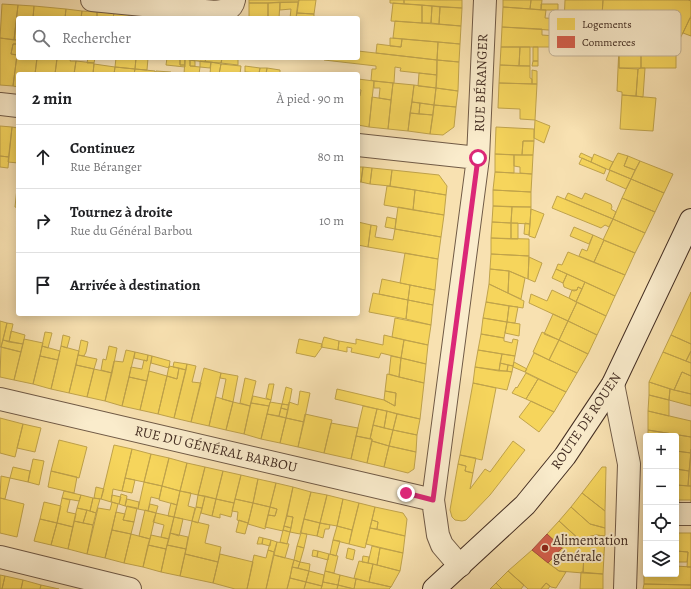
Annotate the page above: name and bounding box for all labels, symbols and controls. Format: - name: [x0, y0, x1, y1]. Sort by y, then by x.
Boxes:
- legend: [549, 10, 681, 56]
- search box: [16, 16, 360, 60]
- text: Logements: [582, 17, 632, 32]
- icon: search: [30, 27, 52, 49]
- text: Rechercher: [62, 28, 131, 48]
- street label: RUE BÉRANGER: [470, 33, 492, 133]
- text: Commerces: [582, 35, 635, 50]
- text: 2 min: [32, 87, 72, 110]
- text: À pied · 90 m: [277, 90, 344, 107]
- text: Continuez: [70, 138, 135, 158]
- icon: ahead: [32, 146, 54, 168]
- text: 80 m: [317, 148, 344, 165]
- route start: [469, 149, 487, 167]
- text: Rue Béranger: [70, 158, 142, 175]
- text: Tournez à droite: [70, 202, 173, 222]
- icon: right: [32, 210, 54, 232]
- text: 10 m: [319, 212, 344, 229]
- text: Rue du Général Barbou: [70, 222, 192, 239]
- icon: arrive: [32, 274, 54, 296]
- text: Arrivée à destination: [70, 275, 201, 295]
- street label: ROUTE DE ROUEN: [546, 369, 626, 473]
- street label: RUE DU GÉNÉRAL BARBOU: [133, 421, 300, 477]
- map controls: [643, 433, 679, 577]
- button: +: [643, 433, 679, 469]
- button: −: [643, 469, 679, 505]
- route end: [397, 484, 415, 502]
- button: locate: [643, 505, 679, 541]
- place label: Alimentation générale: [552, 531, 629, 566]
- button: layers: [643, 541, 679, 577]
- marker: Alimentation générale: [540, 543, 550, 553]

